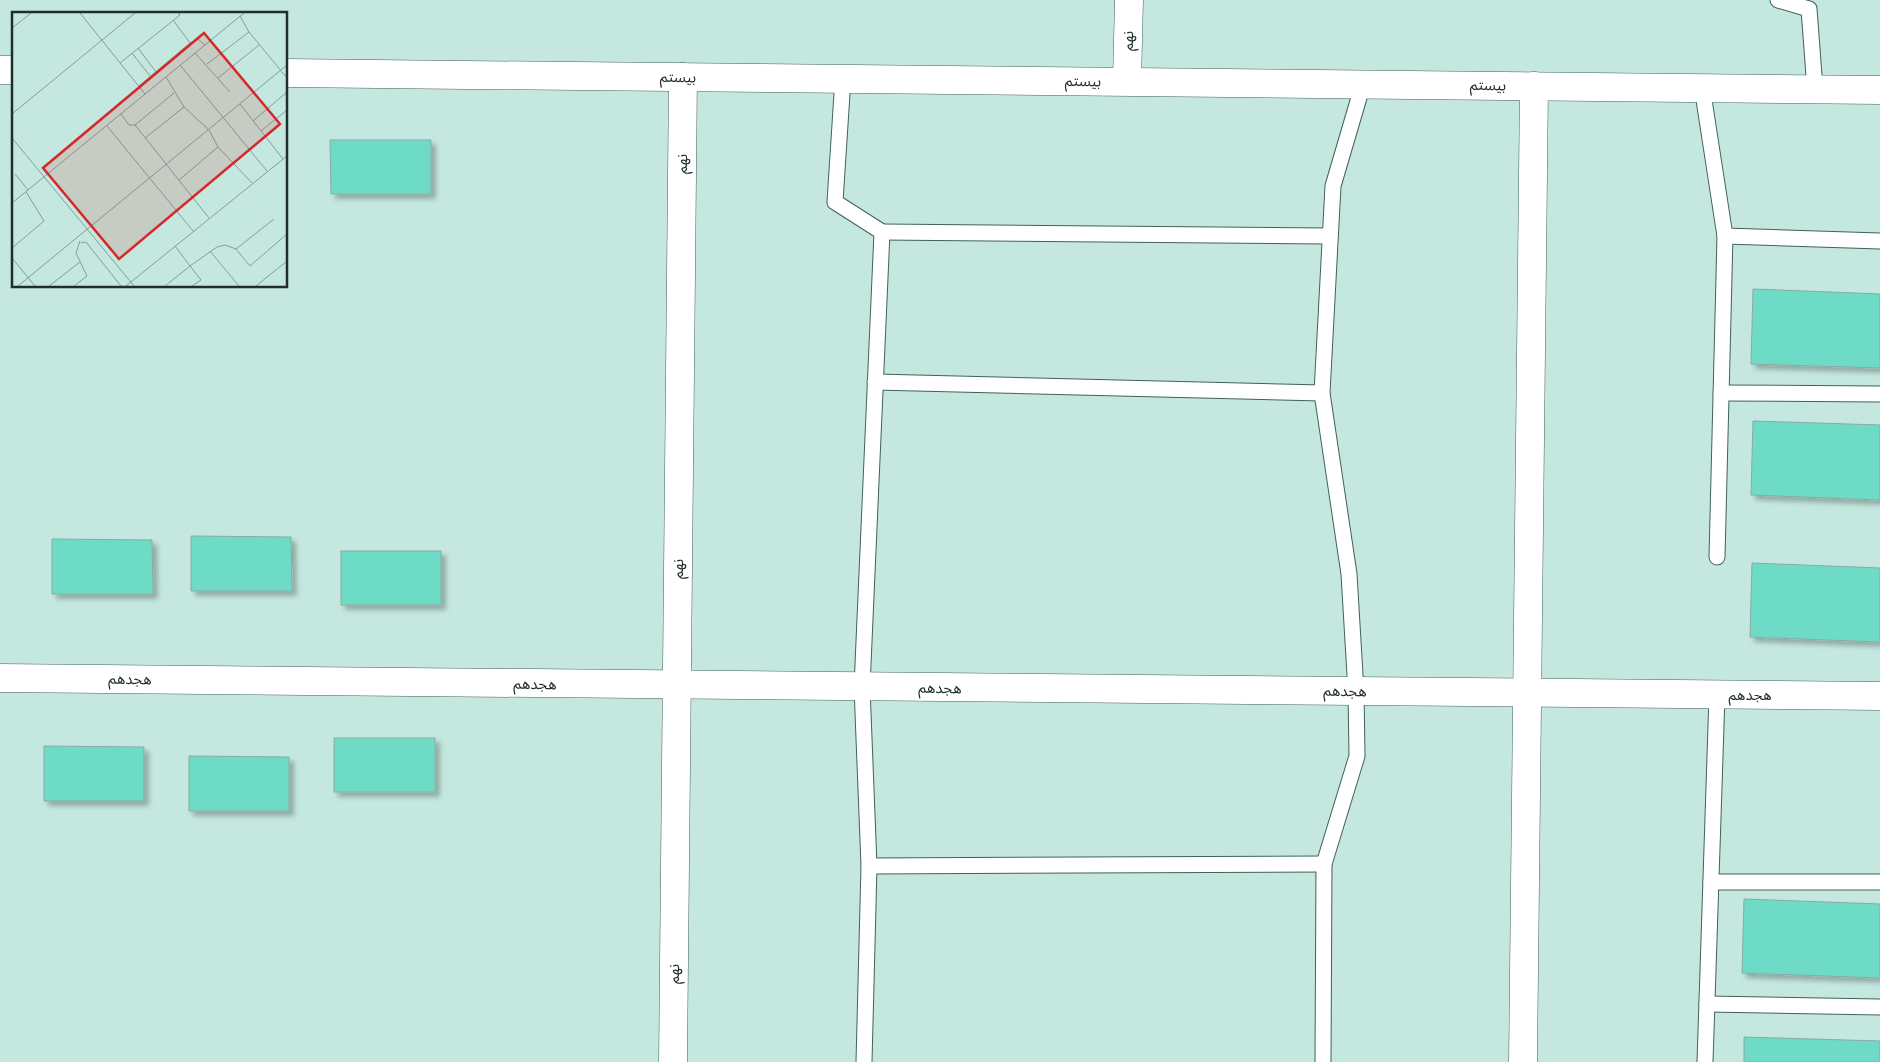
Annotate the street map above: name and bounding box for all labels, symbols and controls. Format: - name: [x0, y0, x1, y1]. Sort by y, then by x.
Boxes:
- inset map: [12, 12, 288, 288]
- street label: نهم: [1117, 31, 1139, 51]
- street label: بیستم: [660, 66, 696, 88]
- street label: بیستم: [1065, 70, 1101, 92]
- street label: بیستم: [1470, 74, 1506, 96]
- street label: نهم: [671, 154, 693, 174]
- street label: نهم: [667, 559, 689, 579]
- street label: هجدهم: [108, 668, 152, 690]
- street label: هجدهم: [513, 673, 557, 695]
- street label: هجدهم: [918, 677, 962, 699]
- street label: هجدهم: [1323, 680, 1367, 702]
- street label: هجدهم: [1728, 684, 1772, 706]
- street label: نهم: [663, 964, 685, 984]

